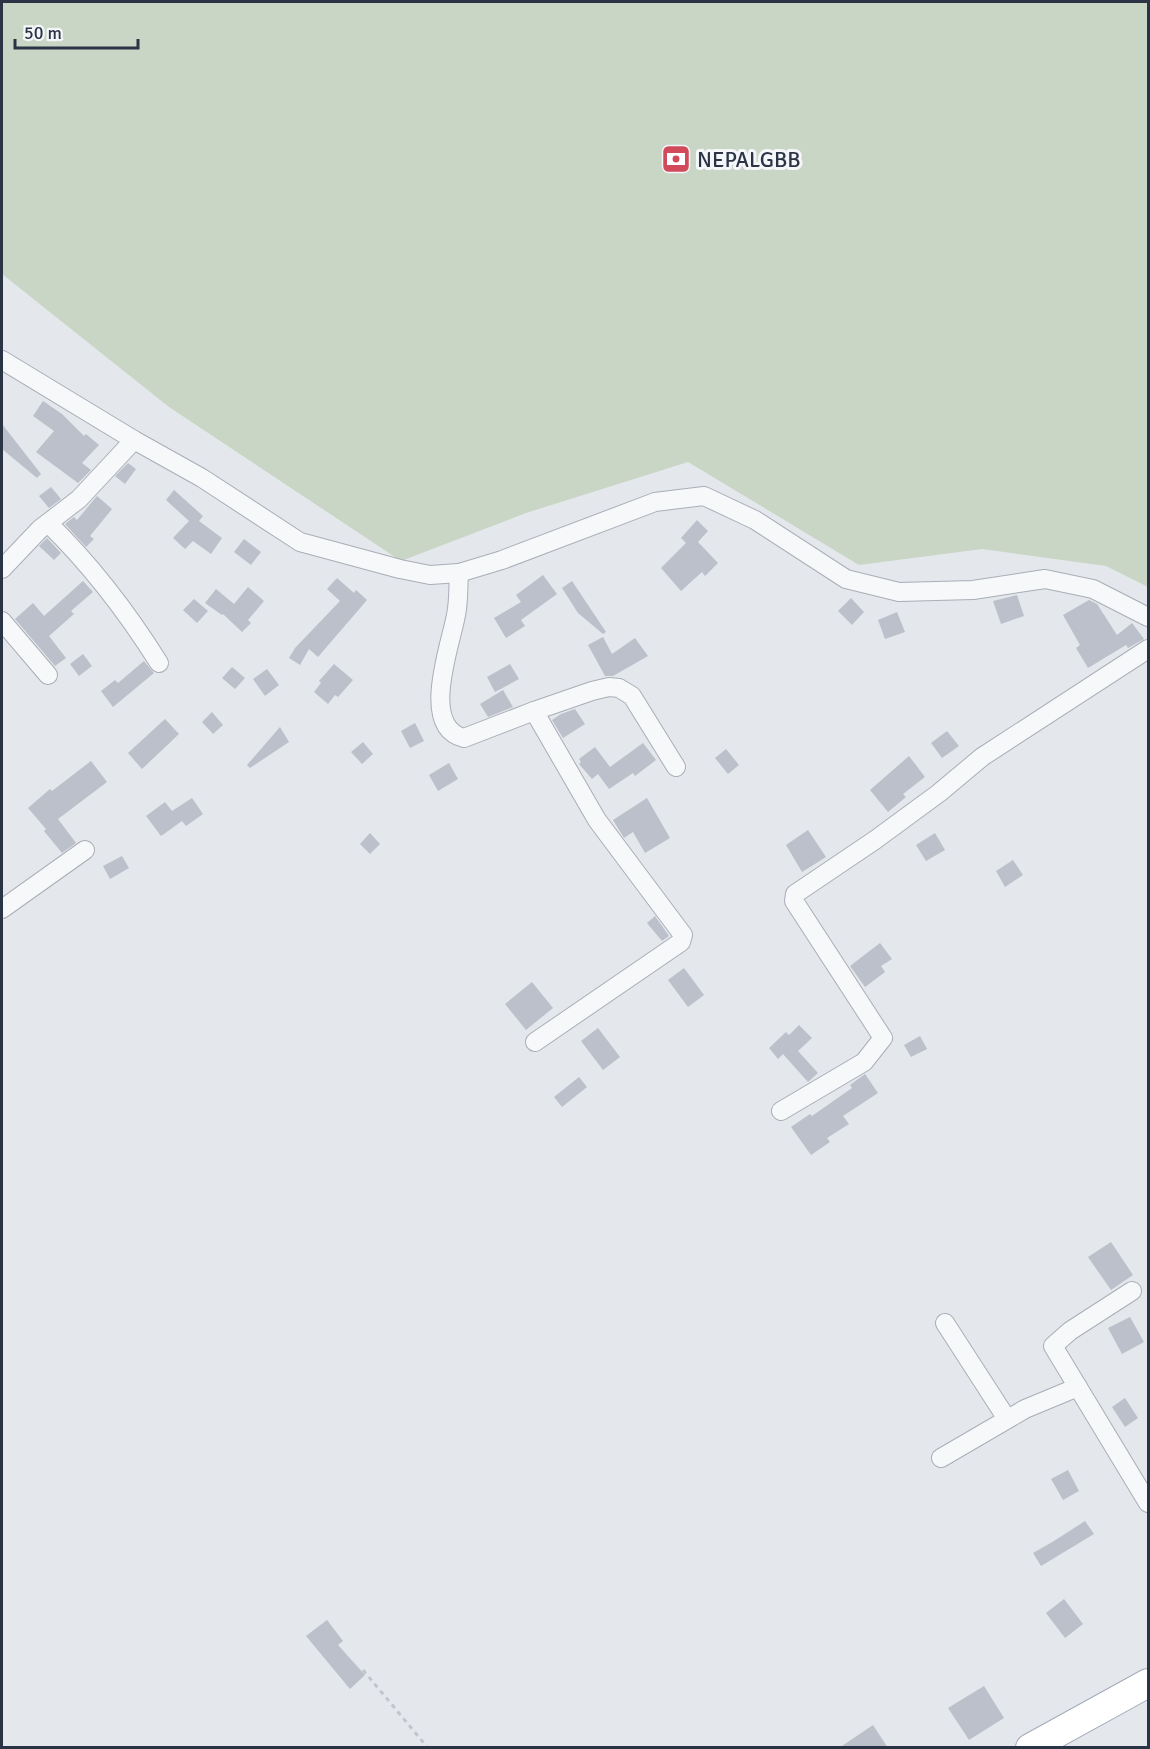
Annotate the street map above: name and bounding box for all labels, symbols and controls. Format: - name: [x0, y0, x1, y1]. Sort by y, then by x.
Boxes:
- scale bar: [15, 12, 138, 50]
- text: 50 m: [24, 22, 62, 44]
- bank icon: NEPALGBB: [660, 143, 692, 175]
- place label: NEPALGBB: [697, 146, 801, 173]

